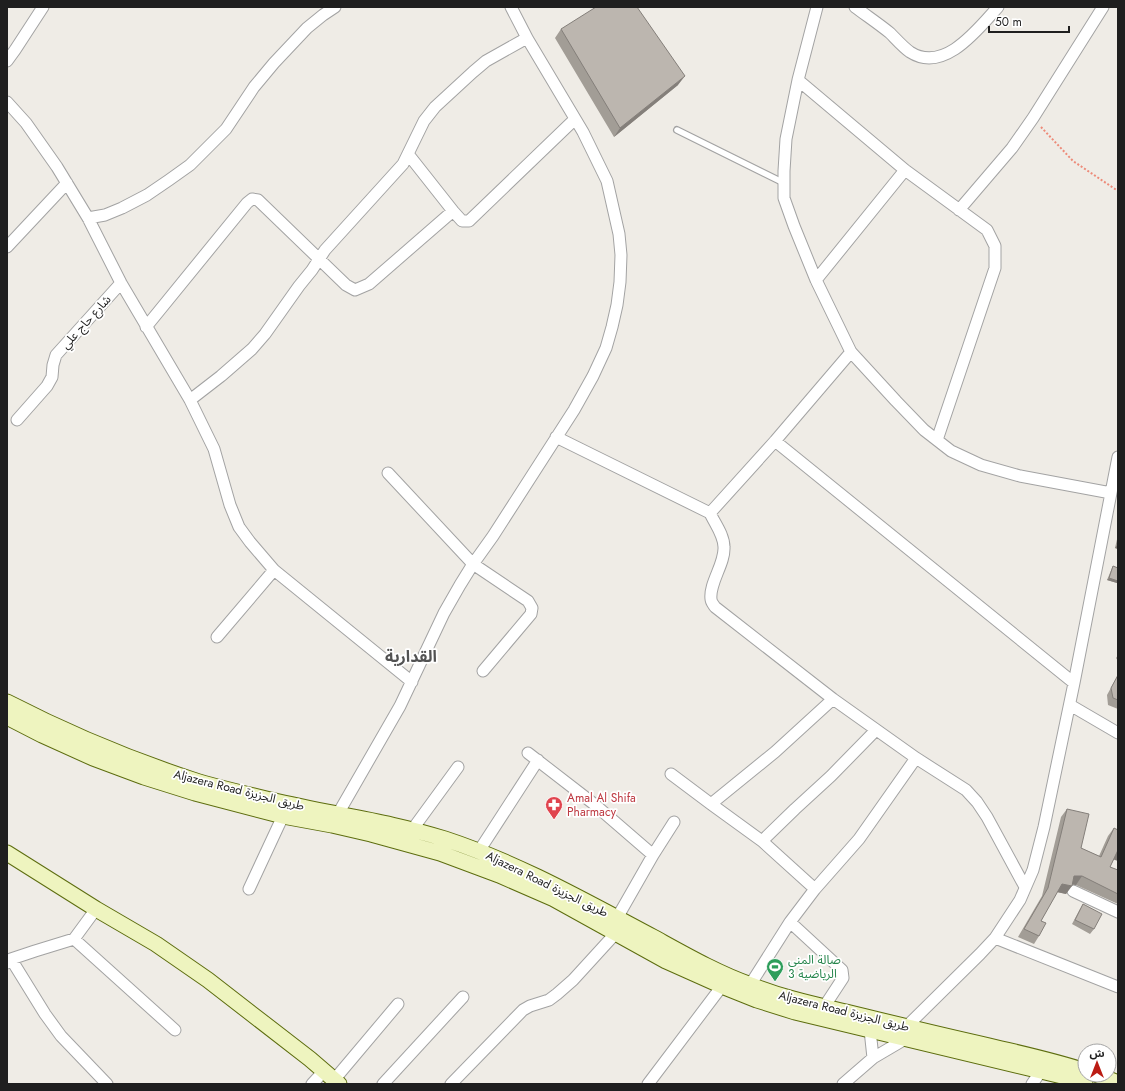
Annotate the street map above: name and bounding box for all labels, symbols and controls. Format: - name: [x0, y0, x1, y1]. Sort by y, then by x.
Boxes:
- scale bar: [989, 8, 1069, 34]
- text: 50 m: [995, 13, 1022, 31]
- street label: شارع حاج علي: [57, 291, 116, 354]
- district label: القدارية: [385, 645, 437, 668]
- street label: Aljazera Road طريق الجزيزة: [172, 765, 306, 815]
- place label: Amal Al Shifa Pharmacy: [567, 789, 636, 821]
- pharmacy icon: Amal Al Shifa Pharmacy: [544, 795, 564, 820]
- street label: Aljazera Road طريق الجزيزة: [483, 847, 611, 921]
- place label: صالة المنى الرياضية 3: [788, 951, 841, 983]
- sports icon: صالة المنى الرياضية 3: [765, 957, 785, 982]
- street label: Aljazera Road طريق الجزيزة: [777, 986, 911, 1036]
- north arrow: [1077, 1043, 1117, 1083]
- text: ش: [1089, 1045, 1105, 1061]

